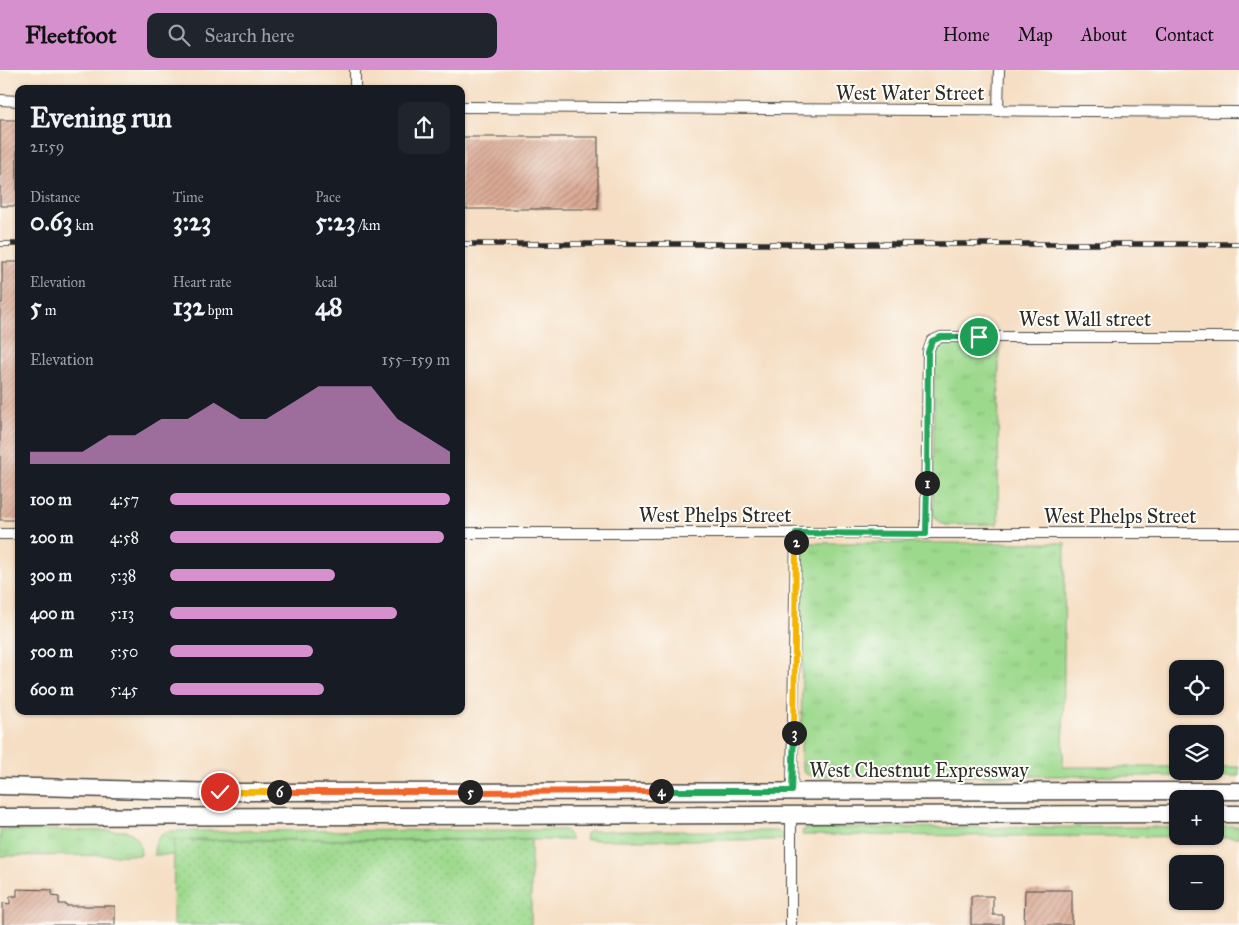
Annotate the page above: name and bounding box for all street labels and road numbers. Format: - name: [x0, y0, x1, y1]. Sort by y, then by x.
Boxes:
- street label: West Water Street: [836, 81, 984, 105]
- street label: West Wall street: [1019, 307, 1151, 331]
- street label: West Phelps Street: [639, 503, 791, 527]
- street label: West Phelps Street: [1044, 504, 1196, 528]
- street label: West Chestnut Expressway: [809, 758, 1029, 782]

